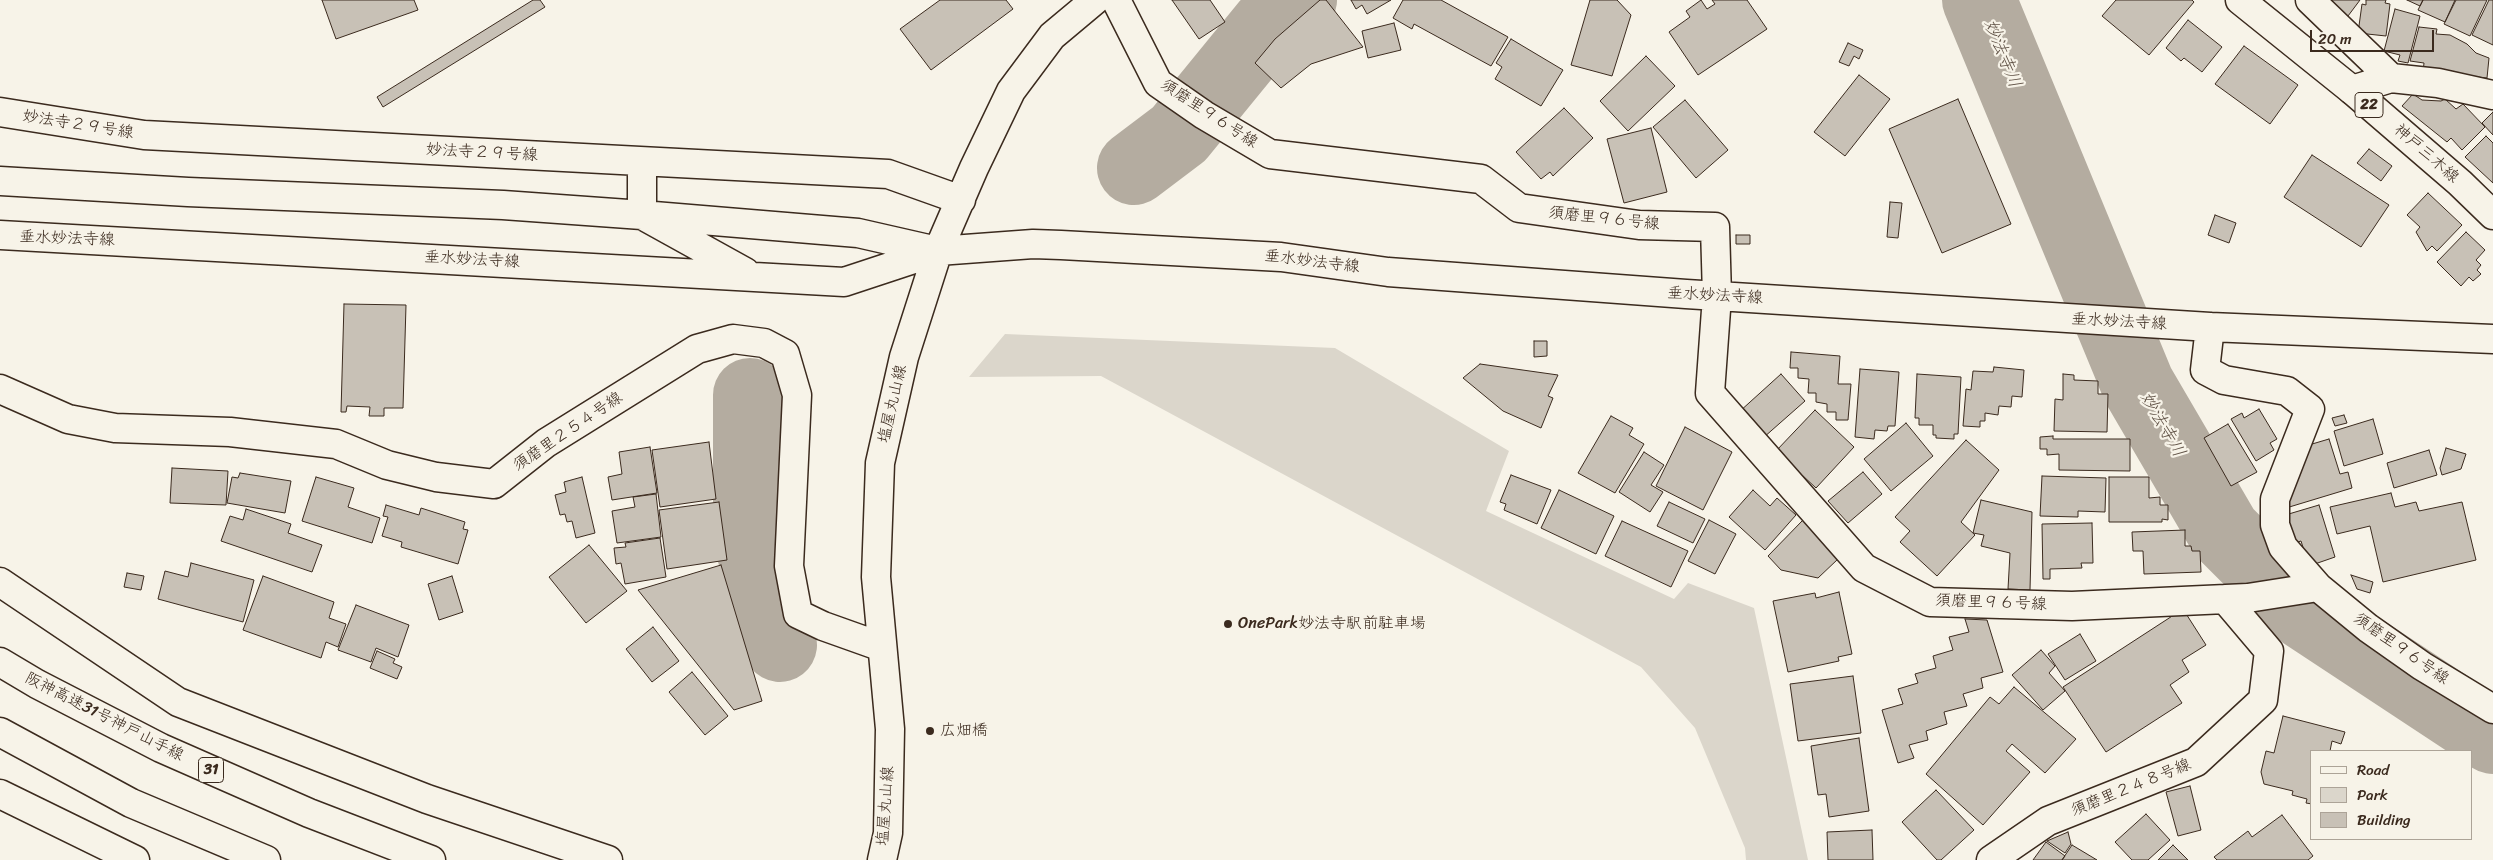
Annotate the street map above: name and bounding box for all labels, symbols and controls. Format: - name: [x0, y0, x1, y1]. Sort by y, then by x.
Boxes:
- water label: 妙法寺川: [1979, 17, 2025, 91]
- scale bar: [2313, 20, 2437, 52]
- text: 20 m: [2318, 26, 2352, 52]
- street label: 須磨里９６号線: [1157, 75, 1261, 153]
- road number: 22: [2355, 92, 2383, 118]
- street label: 妙法寺２９号線: [21, 107, 135, 143]
- street label: 神戸三木線: [2390, 121, 2462, 187]
- street label: 妙法寺２９号線: [426, 140, 538, 166]
- street label: 須磨里９６号線: [1547, 204, 1661, 234]
- street label: 垂水妙法寺線: [19, 228, 115, 250]
- street label: 垂水妙法寺線: [1263, 247, 1361, 277]
- street label: 垂水妙法寺線: [424, 248, 520, 272]
- street label: 垂水妙法寺線: [1667, 284, 1763, 308]
- street label: 垂水妙法寺線: [2071, 310, 2167, 334]
- street label: 塩屋丸山線: [875, 363, 911, 445]
- street label: 須磨里２５４号線: [510, 388, 626, 476]
- water label: 妙法寺川: [2135, 388, 2189, 462]
- street label: 須磨里９６号線: [1935, 591, 2047, 615]
- street label: 須磨里９６号線: [2350, 609, 2452, 689]
- place label: OnePark妙法寺駅前駐車場: [1238, 614, 1426, 634]
- marker: OnePark妙法寺駅前駐車場: [1222, 618, 1234, 630]
- street label: 阪神高速31号神戸山手線: [21, 669, 187, 765]
- place label: 広畑橋: [940, 721, 988, 741]
- marker: 広畑橋: [924, 725, 936, 737]
- legend: [2310, 750, 2473, 840]
- street label: 須磨里２４８号線: [2068, 755, 2194, 821]
- text: Road: [2357, 757, 2389, 783]
- road number: 31: [198, 758, 224, 782]
- street label: 塩屋丸山線: [874, 765, 898, 847]
- text: Park: [2357, 782, 2388, 808]
- text: Building: [2357, 807, 2411, 833]

